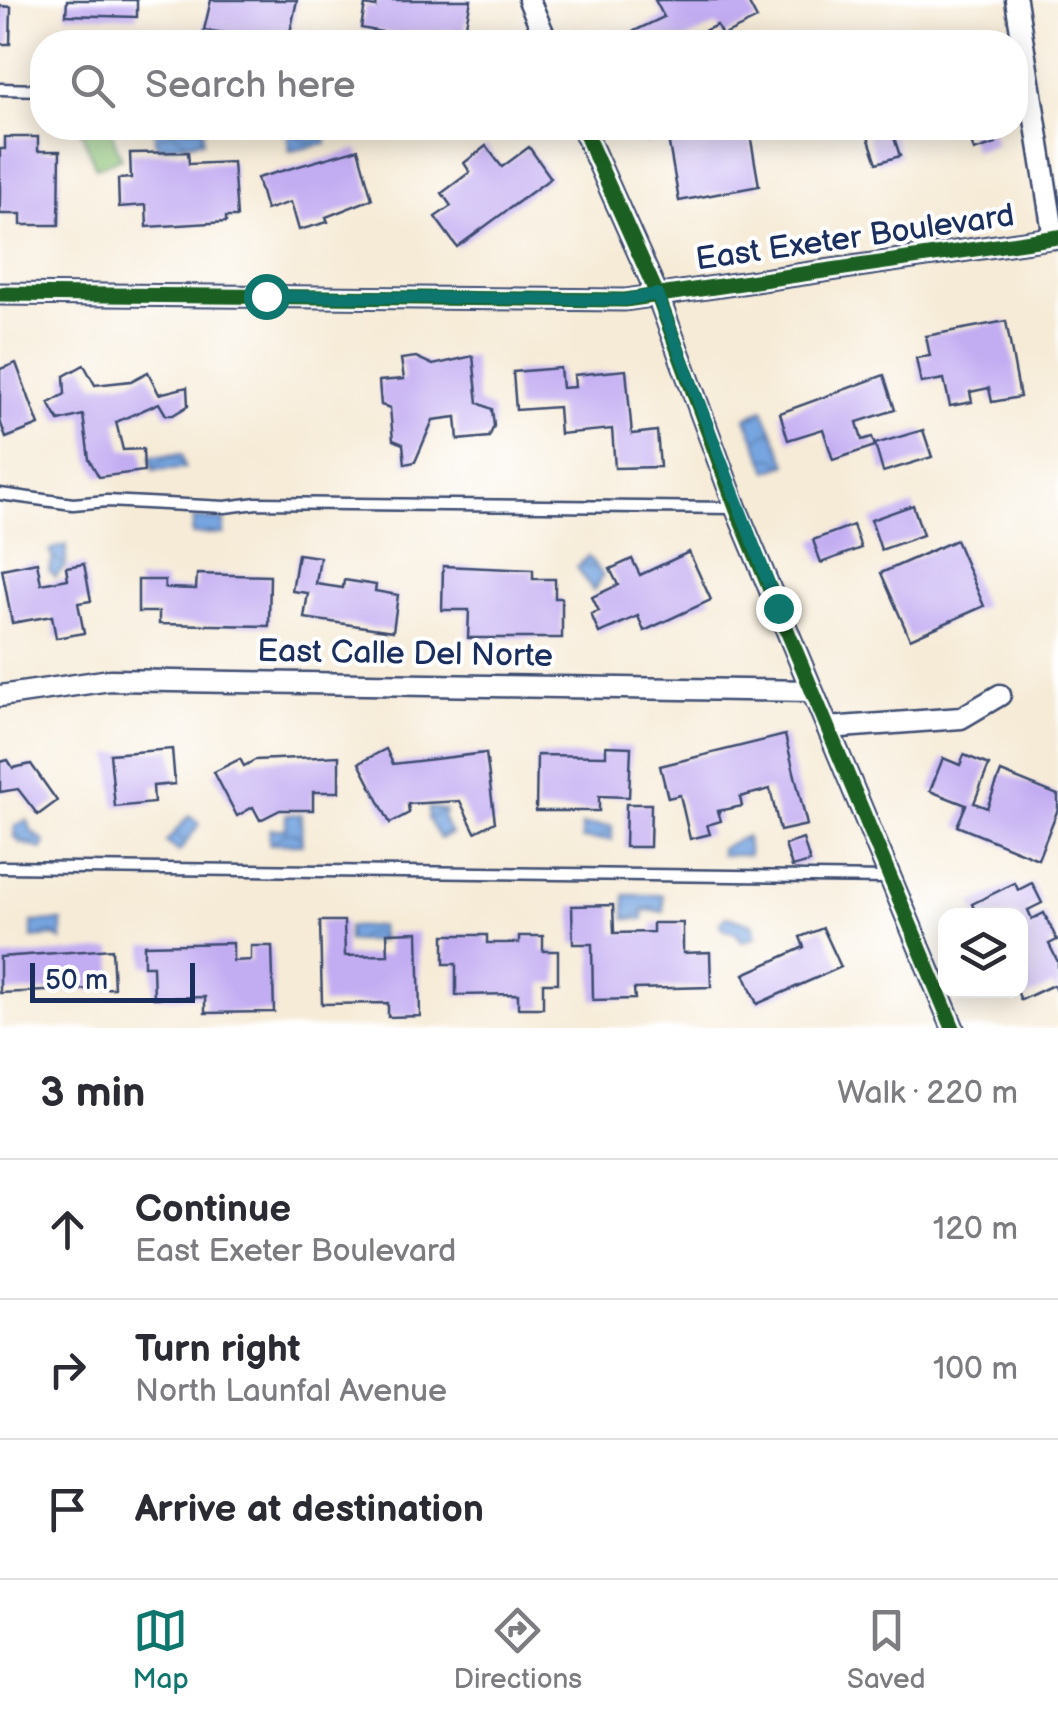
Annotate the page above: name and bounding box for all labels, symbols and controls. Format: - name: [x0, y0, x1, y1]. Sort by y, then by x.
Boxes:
- search box: [30, 30, 1028, 140]
- icon: search: [65, 58, 120, 113]
- text: Search here: [145, 63, 356, 108]
- street label: East Exeter Boulevard: [693, 196, 1017, 280]
- route start: [244, 274, 290, 320]
- route end: [756, 586, 802, 632]
- street label: East Calle Del Norte: [257, 632, 553, 676]
- map controls: [938, 908, 1028, 998]
- button: layers: [938, 908, 1028, 998]
- scale bar: [30, 958, 195, 1003]
- text: 50 m: [45, 964, 108, 997]
- text: 3 min: [40, 1068, 145, 1119]
- text: Walk · 220 m: [837, 1074, 1018, 1113]
- text: Continue: [135, 1187, 291, 1232]
- icon: ahead: [40, 1202, 95, 1257]
- text: 120 m: [933, 1210, 1018, 1249]
- text: East Exeter Boulevard: [135, 1232, 456, 1271]
- text: Turn right: [135, 1327, 300, 1372]
- icon: right: [40, 1342, 95, 1397]
- text: 100 m: [933, 1350, 1018, 1389]
- text: North Launfal Avenue: [135, 1372, 447, 1411]
- icon: arrive: [40, 1482, 95, 1537]
- text: Arrive at destination: [135, 1487, 484, 1532]
- tab: Map: [132, 1603, 189, 1696]
- tab: Directions: [453, 1603, 582, 1696]
- tab: Saved: [847, 1603, 926, 1696]

